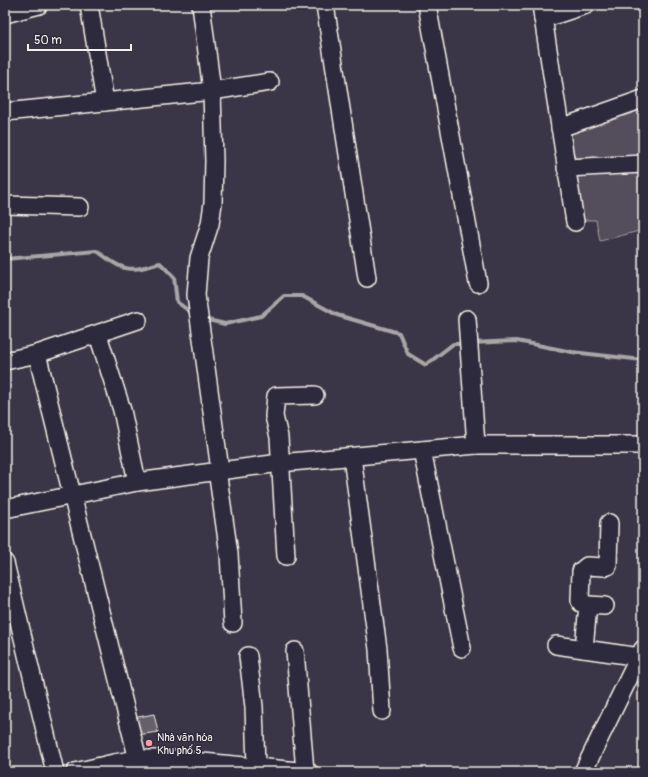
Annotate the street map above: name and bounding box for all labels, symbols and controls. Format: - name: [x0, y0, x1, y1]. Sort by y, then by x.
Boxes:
- scale bar: [28, 26, 131, 52]
- text: 50 m: [34, 33, 62, 48]
- place label: Nhà văn hóa Khu phố 5: [157, 731, 213, 757]
- marker: Nhà văn hóa Khu phố 5: [144, 738, 154, 748]

